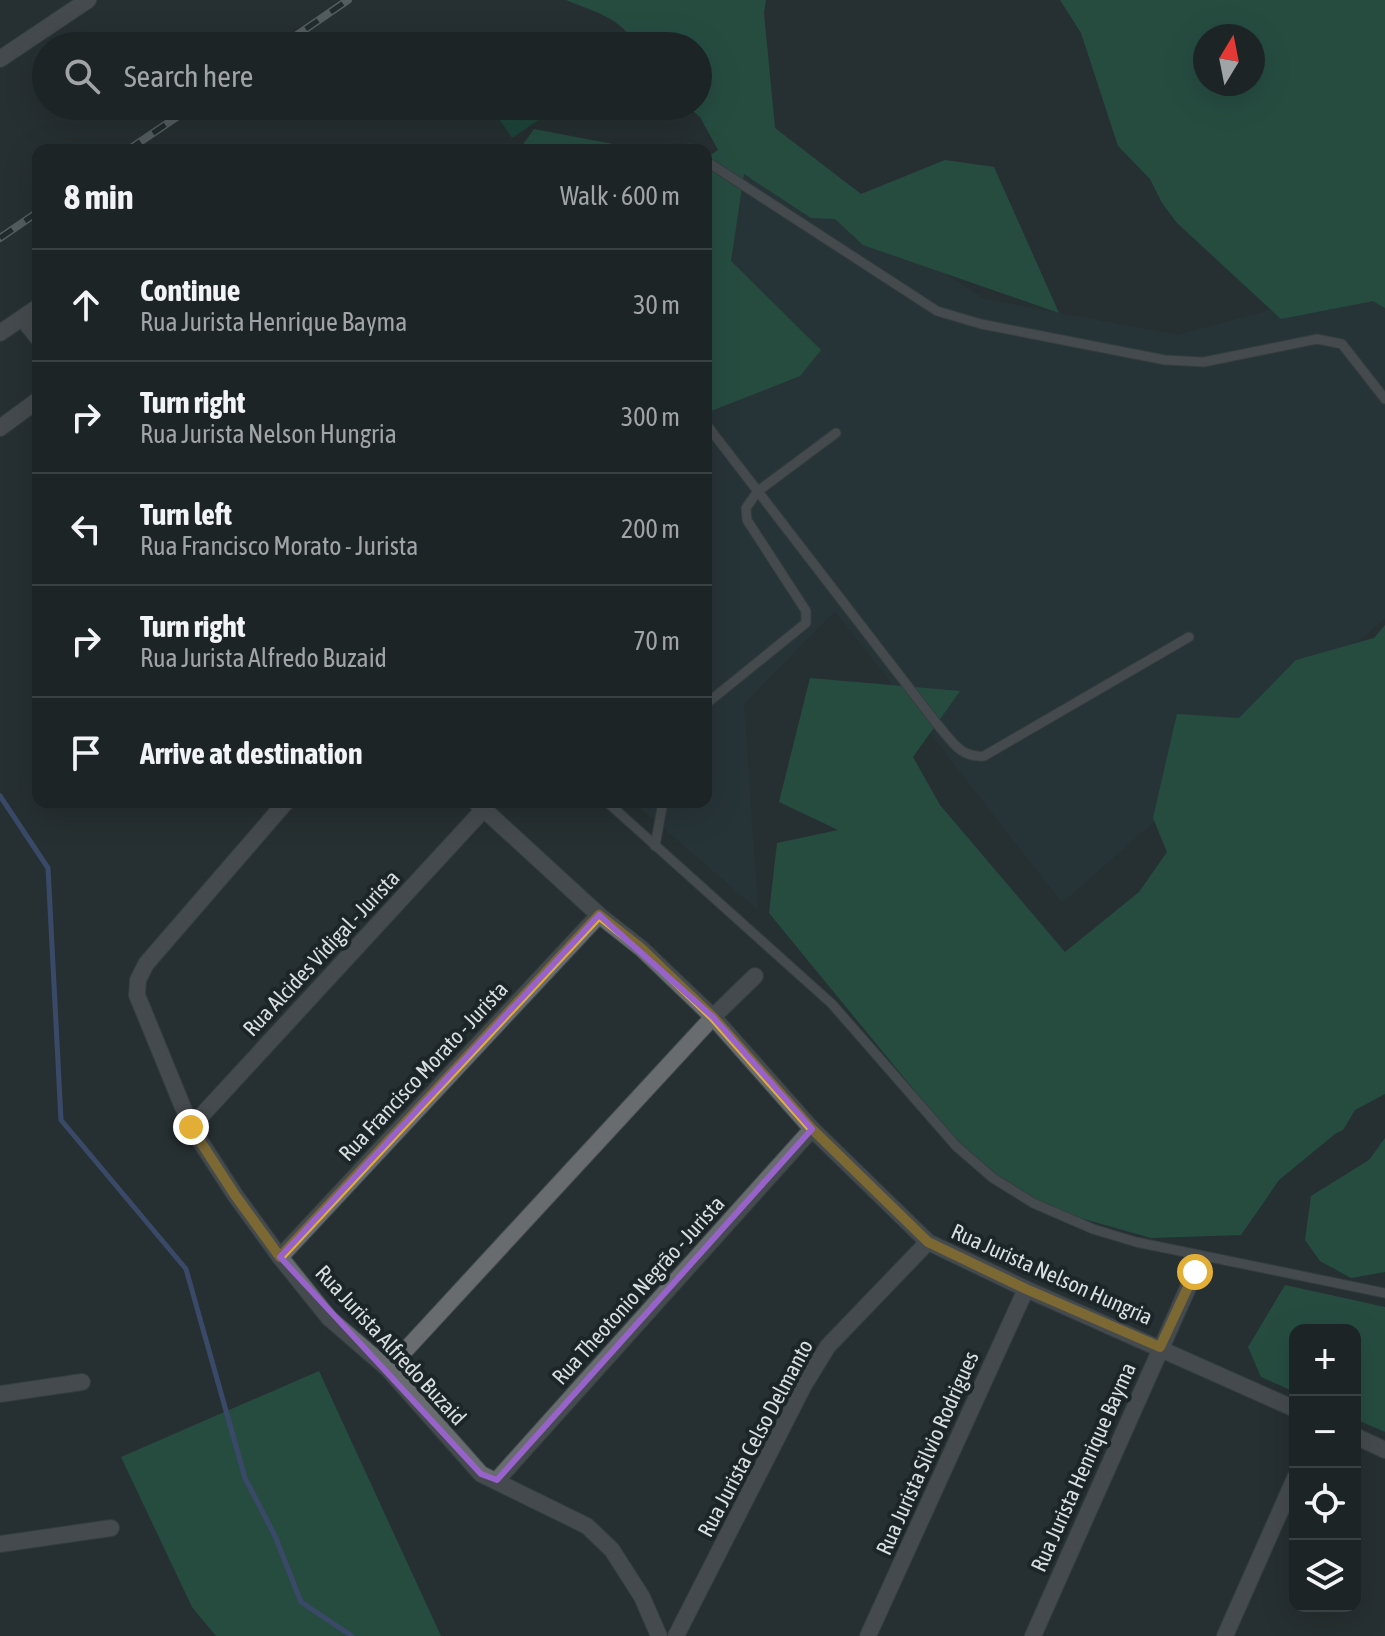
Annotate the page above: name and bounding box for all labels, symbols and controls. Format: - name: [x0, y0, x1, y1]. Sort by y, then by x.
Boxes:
- north arrow: [1193, 24, 1265, 96]
- search box: [32, 32, 712, 120]
- icon: search: [60, 54, 104, 98]
- text: Search here: [124, 59, 253, 93]
- text: 8 min: [64, 177, 133, 216]
- text: Walk · 600 m: [560, 181, 680, 211]
- text: Continue: [140, 273, 240, 307]
- icon: ahead: [64, 283, 108, 327]
- text: 30 m: [633, 290, 680, 320]
- text: Rua Jurista Henrique Bayma: [140, 307, 407, 337]
- text: Turn right: [140, 385, 246, 419]
- icon: right: [64, 395, 108, 439]
- text: 300 m: [621, 402, 680, 432]
- text: Rua Jurista Nelson Hungria: [140, 419, 397, 449]
- text: Turn left: [140, 497, 232, 531]
- icon: left: [64, 507, 108, 551]
- text: 200 m: [621, 514, 680, 544]
- text: Rua Francisco Morato - Jurista: [140, 531, 418, 561]
- text: Turn right: [140, 609, 246, 643]
- icon: right: [64, 619, 108, 663]
- text: 70 m: [633, 626, 680, 656]
- text: Rua Jurista Alfredo Buzaid: [140, 643, 387, 673]
- icon: arrive: [64, 731, 108, 775]
- text: Arrive at destination: [140, 736, 362, 770]
- street label: Rua Alcides Vidigal - Jurista: [237, 865, 405, 1041]
- street label: Rua Francisco Morato - Jurista: [333, 976, 513, 1166]
- route end: [173, 1109, 209, 1145]
- street label: Rua Theotonio Negrão - Jurista: [546, 1190, 730, 1390]
- street label: Rua Jurista Nelson Hungria: [947, 1218, 1157, 1330]
- route start: [1177, 1254, 1213, 1290]
- street label: Rua Jurista Alfredo Buzaid: [310, 1260, 472, 1430]
- map controls: [1289, 1324, 1361, 1612]
- button: +: [1289, 1324, 1361, 1396]
- street label: Rua Jurista Celso Delmanto: [692, 1335, 818, 1541]
- street label: Rua Jurista Silvio Rodrigues: [870, 1347, 984, 1559]
- street label: Rua Jurista Henrique Bayma: [1025, 1358, 1141, 1576]
- button: −: [1289, 1396, 1361, 1468]
- button: locate: [1289, 1468, 1361, 1540]
- button: layers: [1289, 1540, 1361, 1612]

